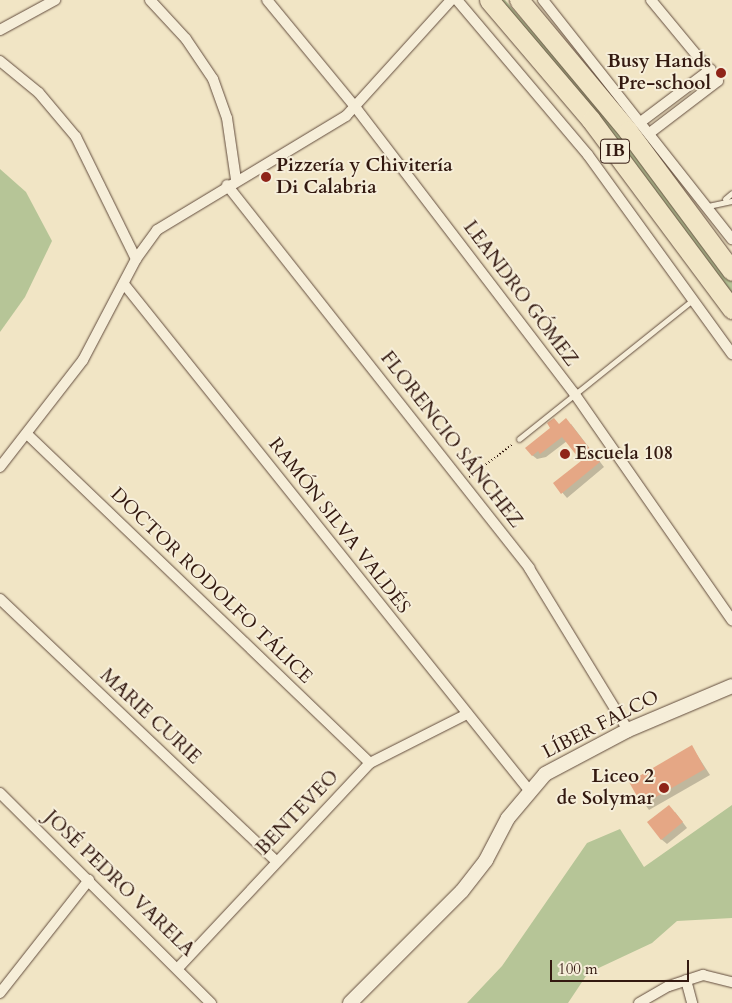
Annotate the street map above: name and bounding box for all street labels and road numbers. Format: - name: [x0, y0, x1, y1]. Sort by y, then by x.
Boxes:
- road number: IB: [600, 136, 630, 166]
- street label: LEANDRO GÓMEZ: [458, 217, 582, 371]
- street label: FLORENCIO SÁNCHEZ: [375, 347, 527, 533]
- street label: RAMÓN SILVA VALDÉS: [263, 434, 415, 618]
- street label: DOCTOR RODOLFO TÁLICE: [105, 483, 317, 689]
- street label: MARIE CURIE: [95, 665, 205, 769]
- street label: LÍBER FALCO: [539, 686, 663, 764]
- street label: BENTEVEO: [252, 766, 344, 860]
- street label: JOSÉ PEDRO VARELA: [39, 806, 199, 962]

